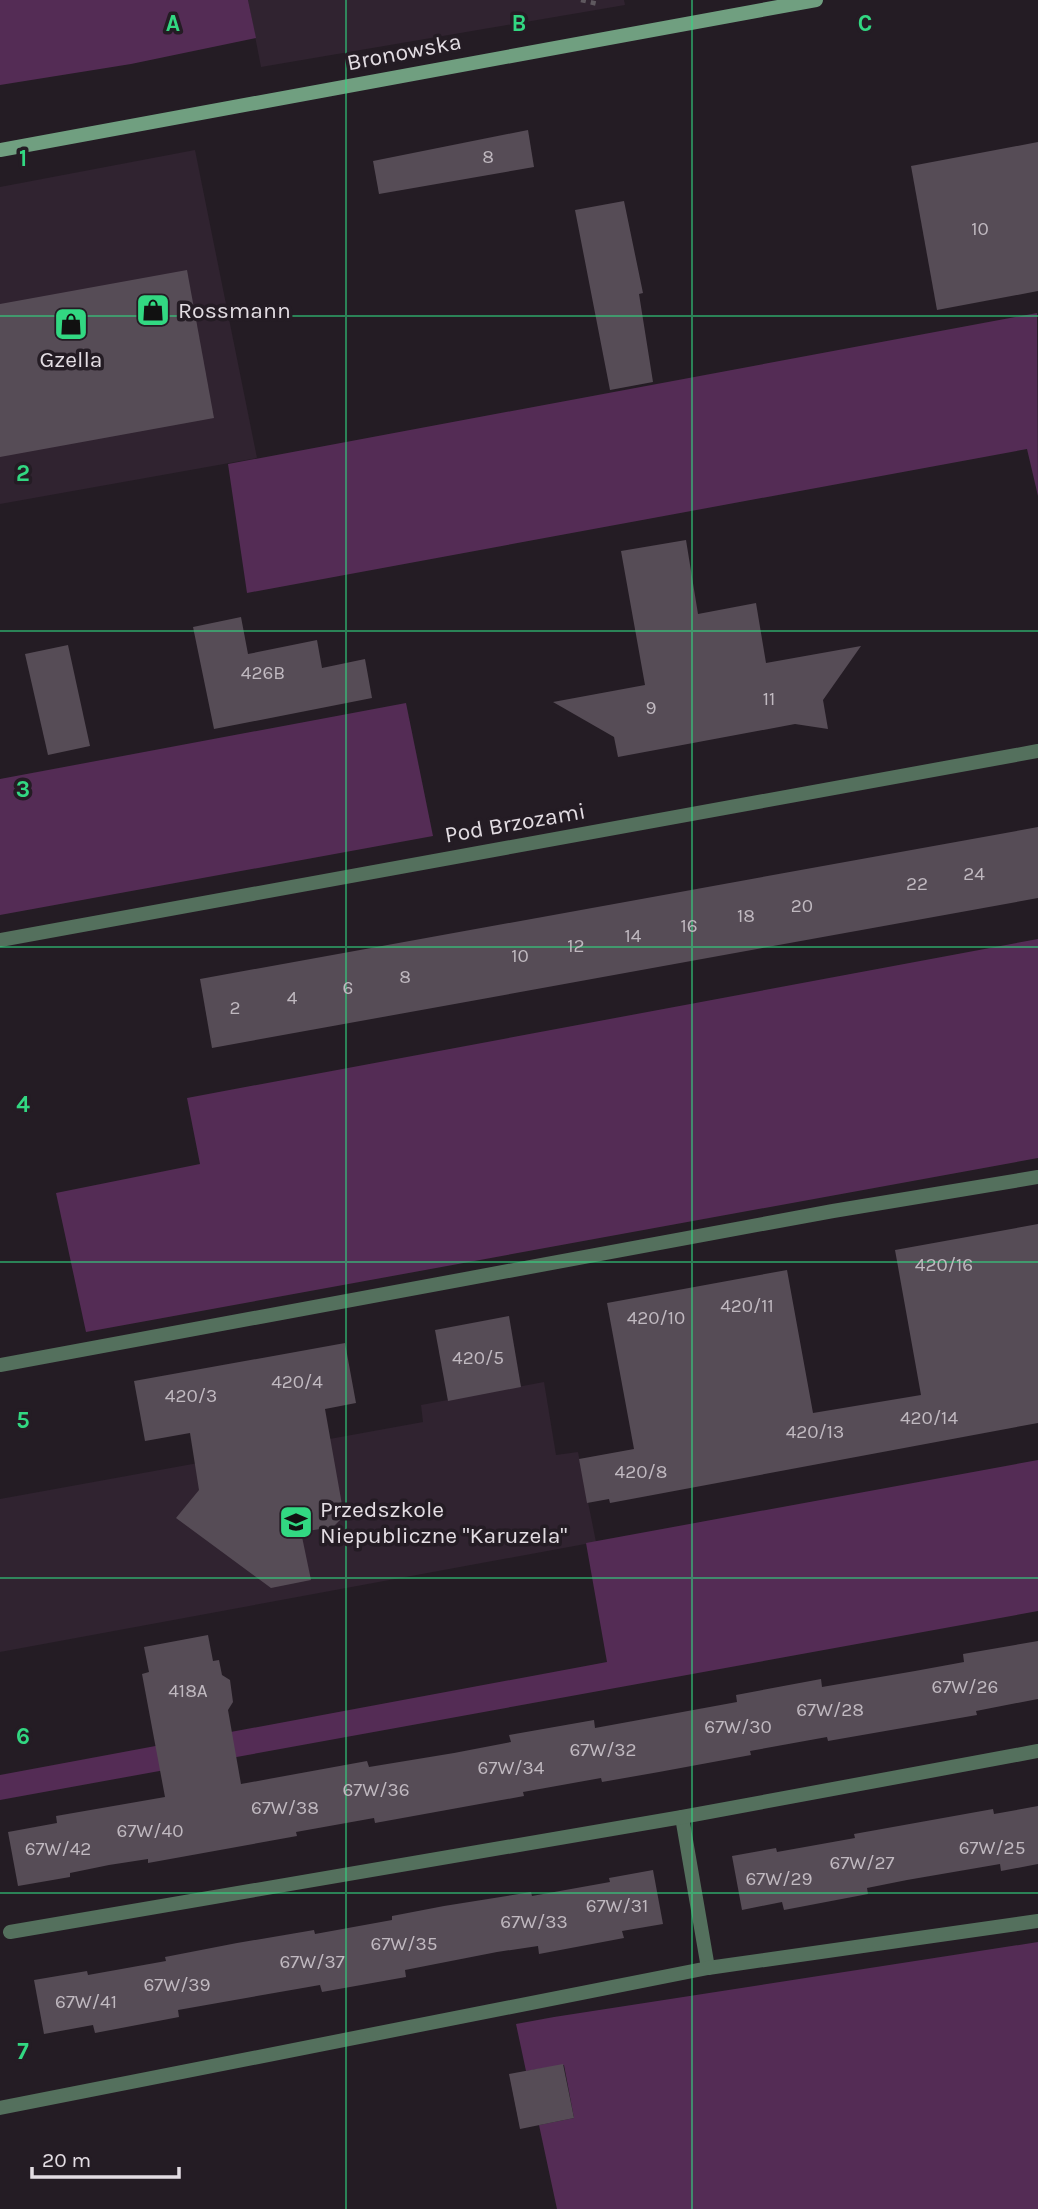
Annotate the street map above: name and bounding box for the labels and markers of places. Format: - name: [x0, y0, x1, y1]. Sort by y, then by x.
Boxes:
- shop icon: Rossmann: [134, 291, 172, 329]
- place label: Rossmann: [178, 297, 291, 324]
- shop icon: Gzella: [52, 305, 90, 343]
- place label: Gzella: [39, 346, 103, 373]
- place label: Przedszkole Niepubliczne "Karuzela": [320, 1496, 567, 1549]
- school or university icon: Przedszkole Niepubliczne "Karuzela": [277, 1503, 315, 1541]

